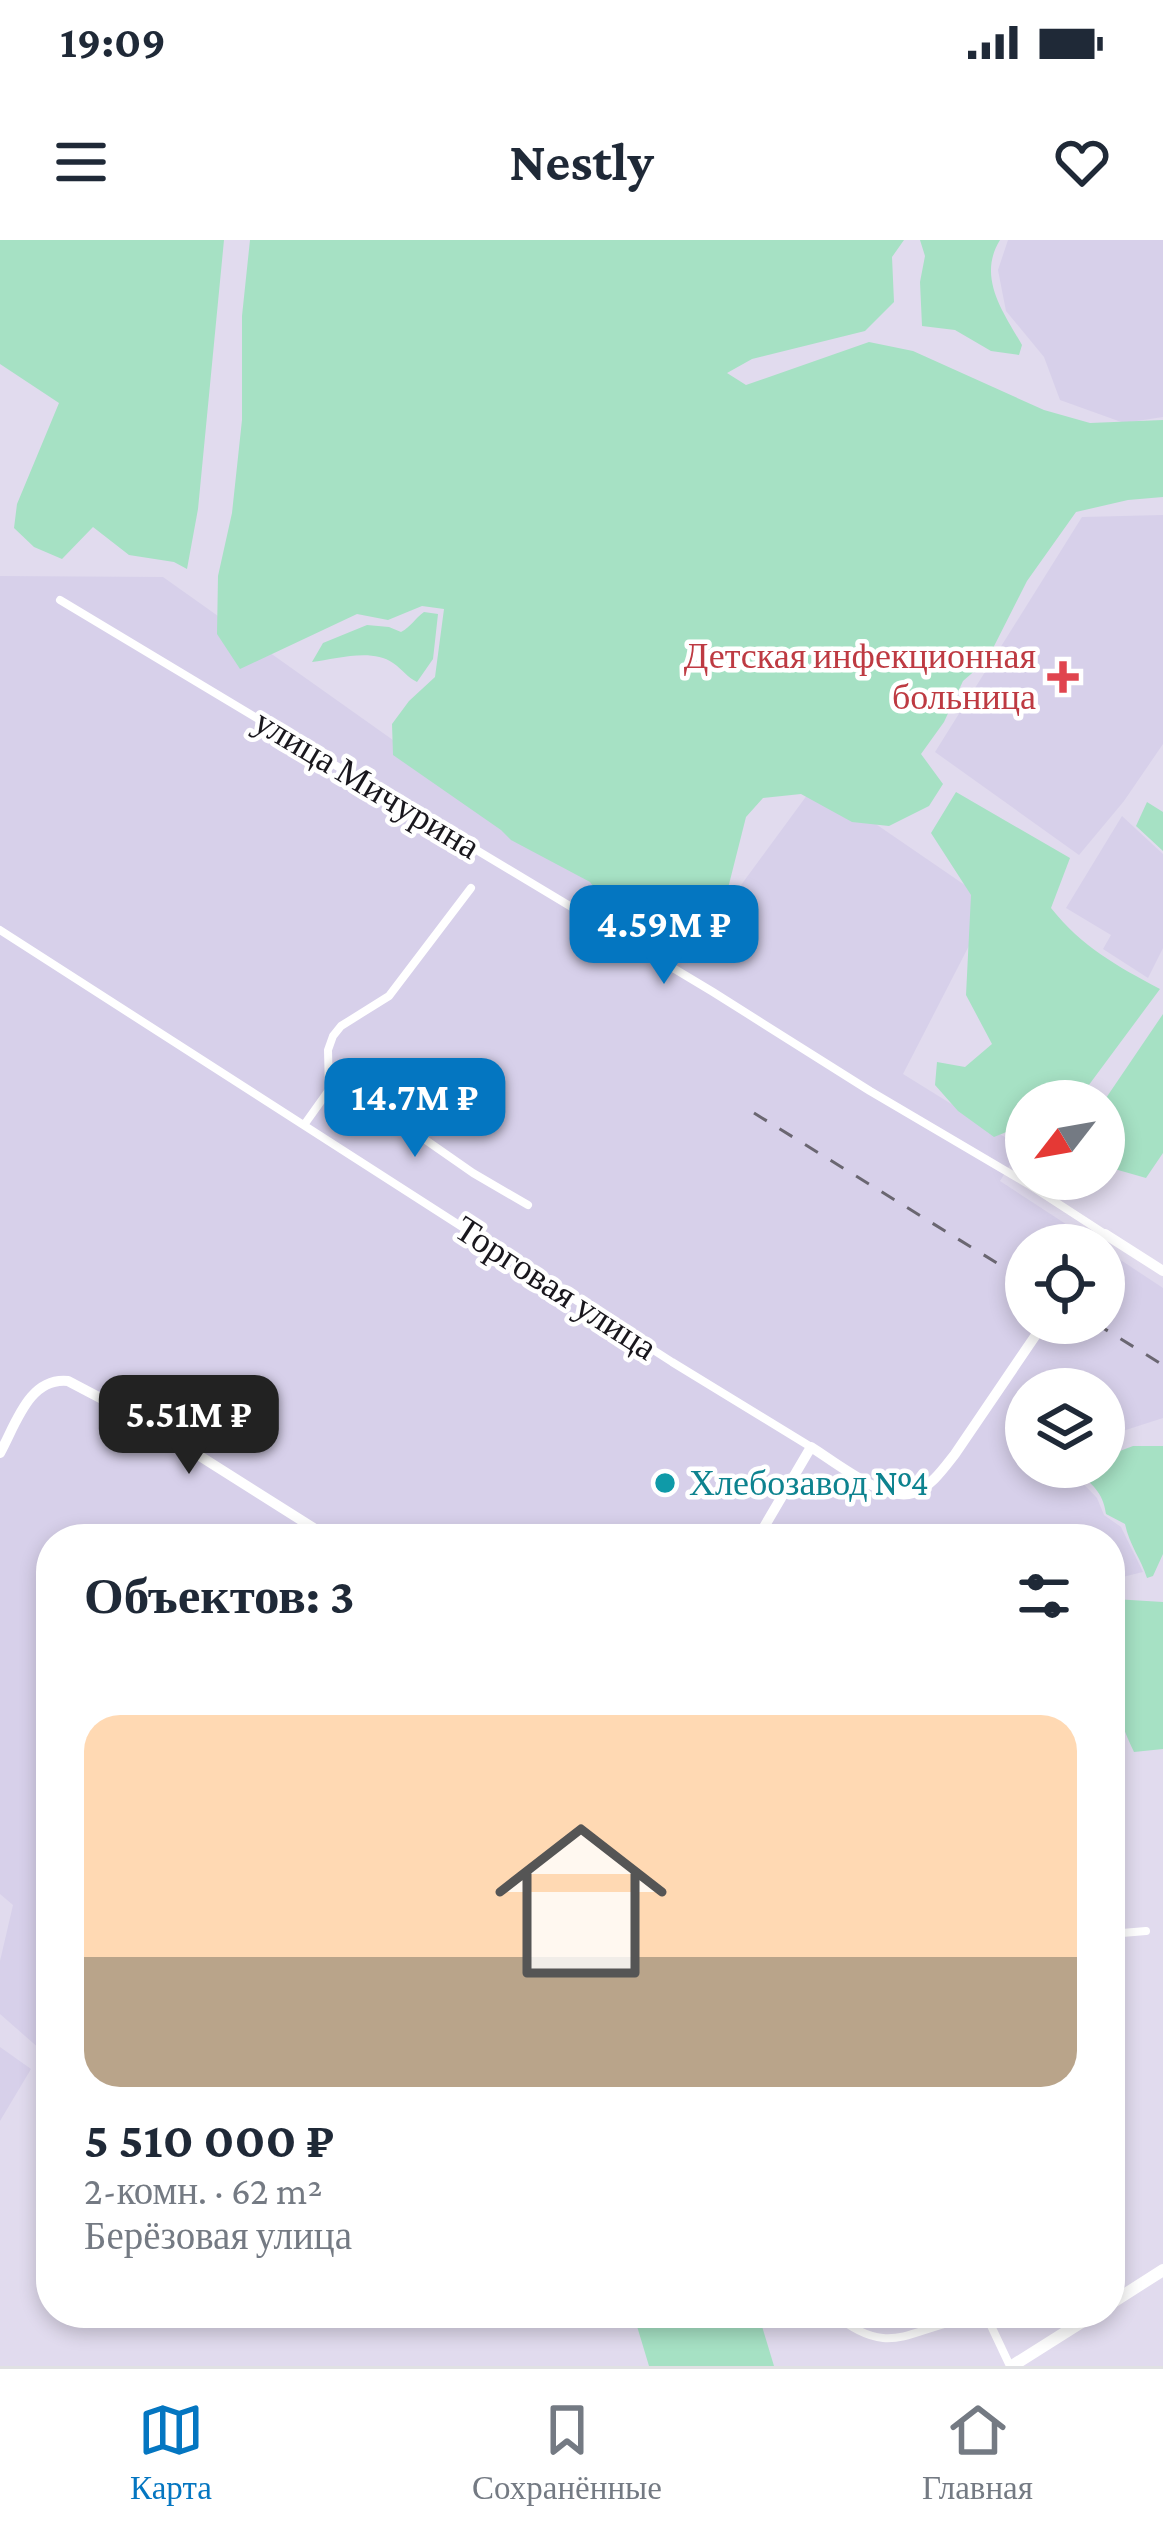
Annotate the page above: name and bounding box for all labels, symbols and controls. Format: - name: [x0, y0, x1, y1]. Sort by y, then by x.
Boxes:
- text: 19:09: [60, 17, 166, 67]
- icon: menu: [48, 129, 114, 195]
- icon: heart: [1049, 129, 1115, 195]
- text: Nestly: [509, 132, 654, 192]
- place label: Детская инфекционная больница: [684, 636, 1036, 717]
- marker: Детская инфекционная больница: [1047, 661, 1079, 693]
- street label: улица Мичурина: [247, 701, 487, 867]
- pin: 4.59M ₽: [553, 885, 775, 987]
- text: 4.59M ₽: [597, 902, 731, 945]
- pin: 14.7M ₽: [304, 1058, 526, 1160]
- text: 14.7M ₽: [351, 1075, 479, 1118]
- north arrow: [1005, 1080, 1125, 1200]
- map controls: [1005, 1080, 1125, 1488]
- street label: Торговая улица: [448, 1208, 664, 1368]
- button: locate: [1005, 1224, 1125, 1344]
- button: layers: [1005, 1368, 1125, 1488]
- pin: 5.51M ₽: [78, 1375, 300, 1477]
- text: 5.51M ₽: [126, 1392, 252, 1435]
- place label: Хлебозавод №4: [689, 1463, 929, 1503]
- marker: Хлебозавод №4: [652, 1470, 678, 1496]
- icon: filters: [1011, 1563, 1077, 1629]
- text: Объектов: 3: [84, 1567, 355, 1624]
- icon: home: [473, 1793, 689, 2009]
- text: 5 510 000 ₽: [84, 2111, 334, 2168]
- text: 2-комн. · 62 m²: [84, 2169, 323, 2212]
- text: Берёзовая улица: [84, 2214, 352, 2257]
- tab: Карта: [130, 2397, 212, 2507]
- tab: Сохранённые: [472, 2397, 662, 2507]
- tab: Главная: [922, 2397, 1033, 2507]

